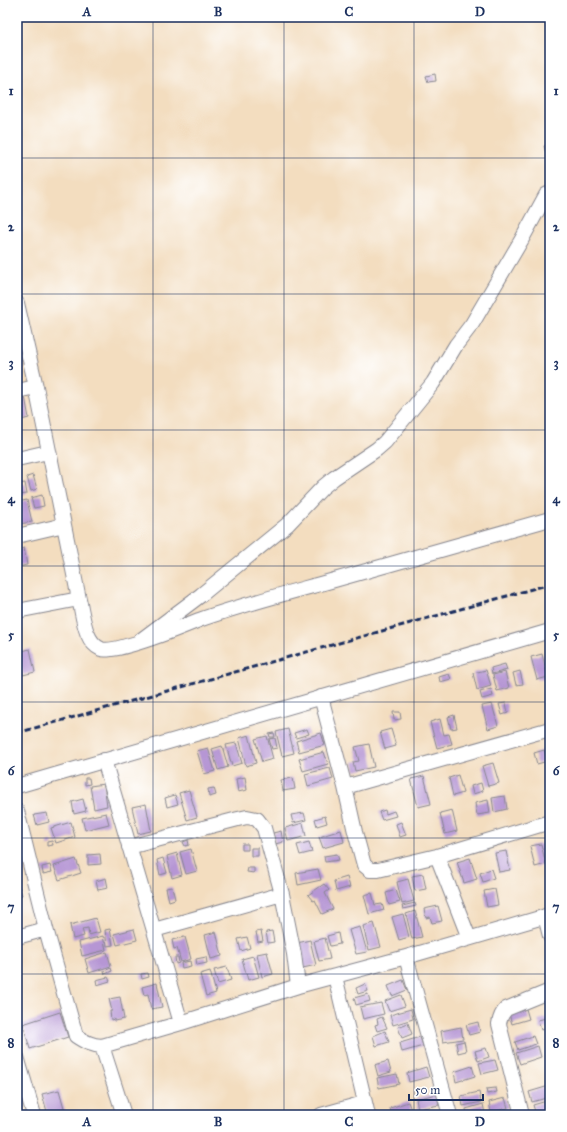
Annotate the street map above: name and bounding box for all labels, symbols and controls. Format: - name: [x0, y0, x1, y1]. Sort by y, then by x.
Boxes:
- text: A: [82, 4, 92, 20]
- text: B: [214, 4, 223, 20]
- text: C: [345, 4, 354, 20]
- text: D: [475, 4, 485, 20]
- text: 1: [8, 83, 14, 99]
- text: 1: [553, 83, 559, 99]
- text: 2: [8, 219, 15, 235]
- text: 2: [553, 219, 560, 235]
- text: 3: [8, 355, 14, 371]
- text: 3: [553, 355, 559, 371]
- text: 4: [7, 491, 15, 507]
- text: 4: [552, 491, 560, 507]
- text: 5: [8, 627, 15, 643]
- text: 5: [553, 627, 560, 643]
- text: 6: [8, 763, 16, 779]
- text: 6: [553, 763, 561, 779]
- text: 7: [8, 899, 15, 915]
- text: 7: [553, 899, 560, 915]
- text: 8: [8, 1035, 15, 1051]
- text: 8: [553, 1035, 560, 1051]
- scale bar: [409, 1076, 483, 1102]
- text: 50 m: [415, 1083, 440, 1097]
- text: A: [82, 1114, 92, 1130]
- text: B: [214, 1114, 223, 1130]
- text: C: [345, 1114, 354, 1130]
- text: D: [475, 1114, 485, 1130]

